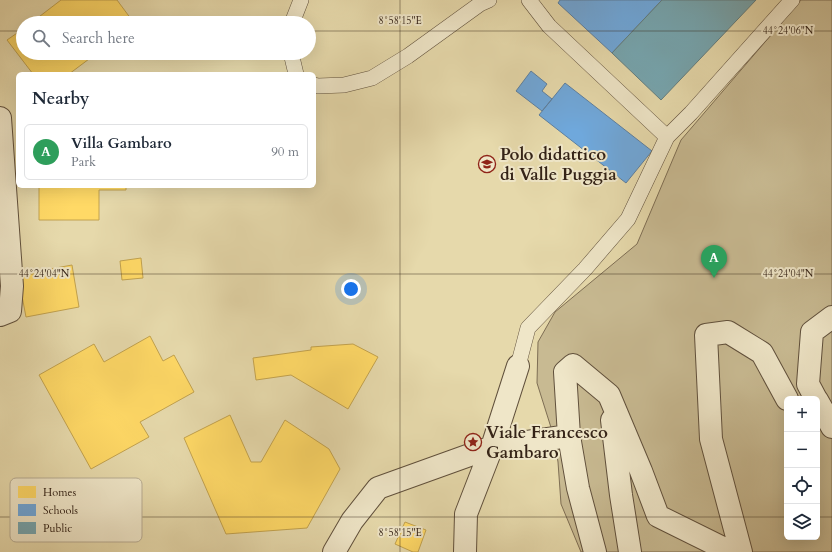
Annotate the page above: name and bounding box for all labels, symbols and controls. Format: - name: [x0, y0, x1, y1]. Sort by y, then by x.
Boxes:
- text: 8°58'15"E: [378, 14, 422, 28]
- search box: [16, 16, 316, 60]
- text: 44°24'06"N: [763, 24, 814, 38]
- icon: search: [30, 27, 52, 49]
- text: Search here: [62, 28, 135, 48]
- text: Nearby: [32, 87, 89, 110]
- text: Villa Gambaro: [71, 133, 172, 153]
- text: A: [41, 143, 51, 161]
- text: 90 m: [271, 143, 299, 161]
- place label: Polo didattico di Valle Puggia: [500, 143, 617, 186]
- text: Park: [71, 153, 96, 171]
- school or university icon: Polo didattico di Valle Puggia: [477, 154, 497, 174]
- pin: A: [701, 245, 727, 278]
- text: 44°24'04"N: [19, 267, 70, 281]
- text: 44°24'04"N: [763, 267, 814, 281]
- your location: [341, 279, 361, 299]
- map controls: [784, 396, 820, 540]
- button: +: [784, 396, 820, 432]
- place label: Viale Francesco Gambaro: [486, 421, 608, 464]
- place icon: Viale Francesco Gambaro: [463, 432, 483, 452]
- button: −: [784, 432, 820, 468]
- button: locate: [784, 468, 820, 504]
- legend: [10, 478, 142, 542]
- text: Homes: [43, 485, 76, 500]
- text: Schools: [43, 503, 78, 518]
- button: layers: [784, 504, 820, 540]
- text: Public: [43, 521, 72, 536]
- text: 8°58'15"E: [378, 526, 422, 540]

